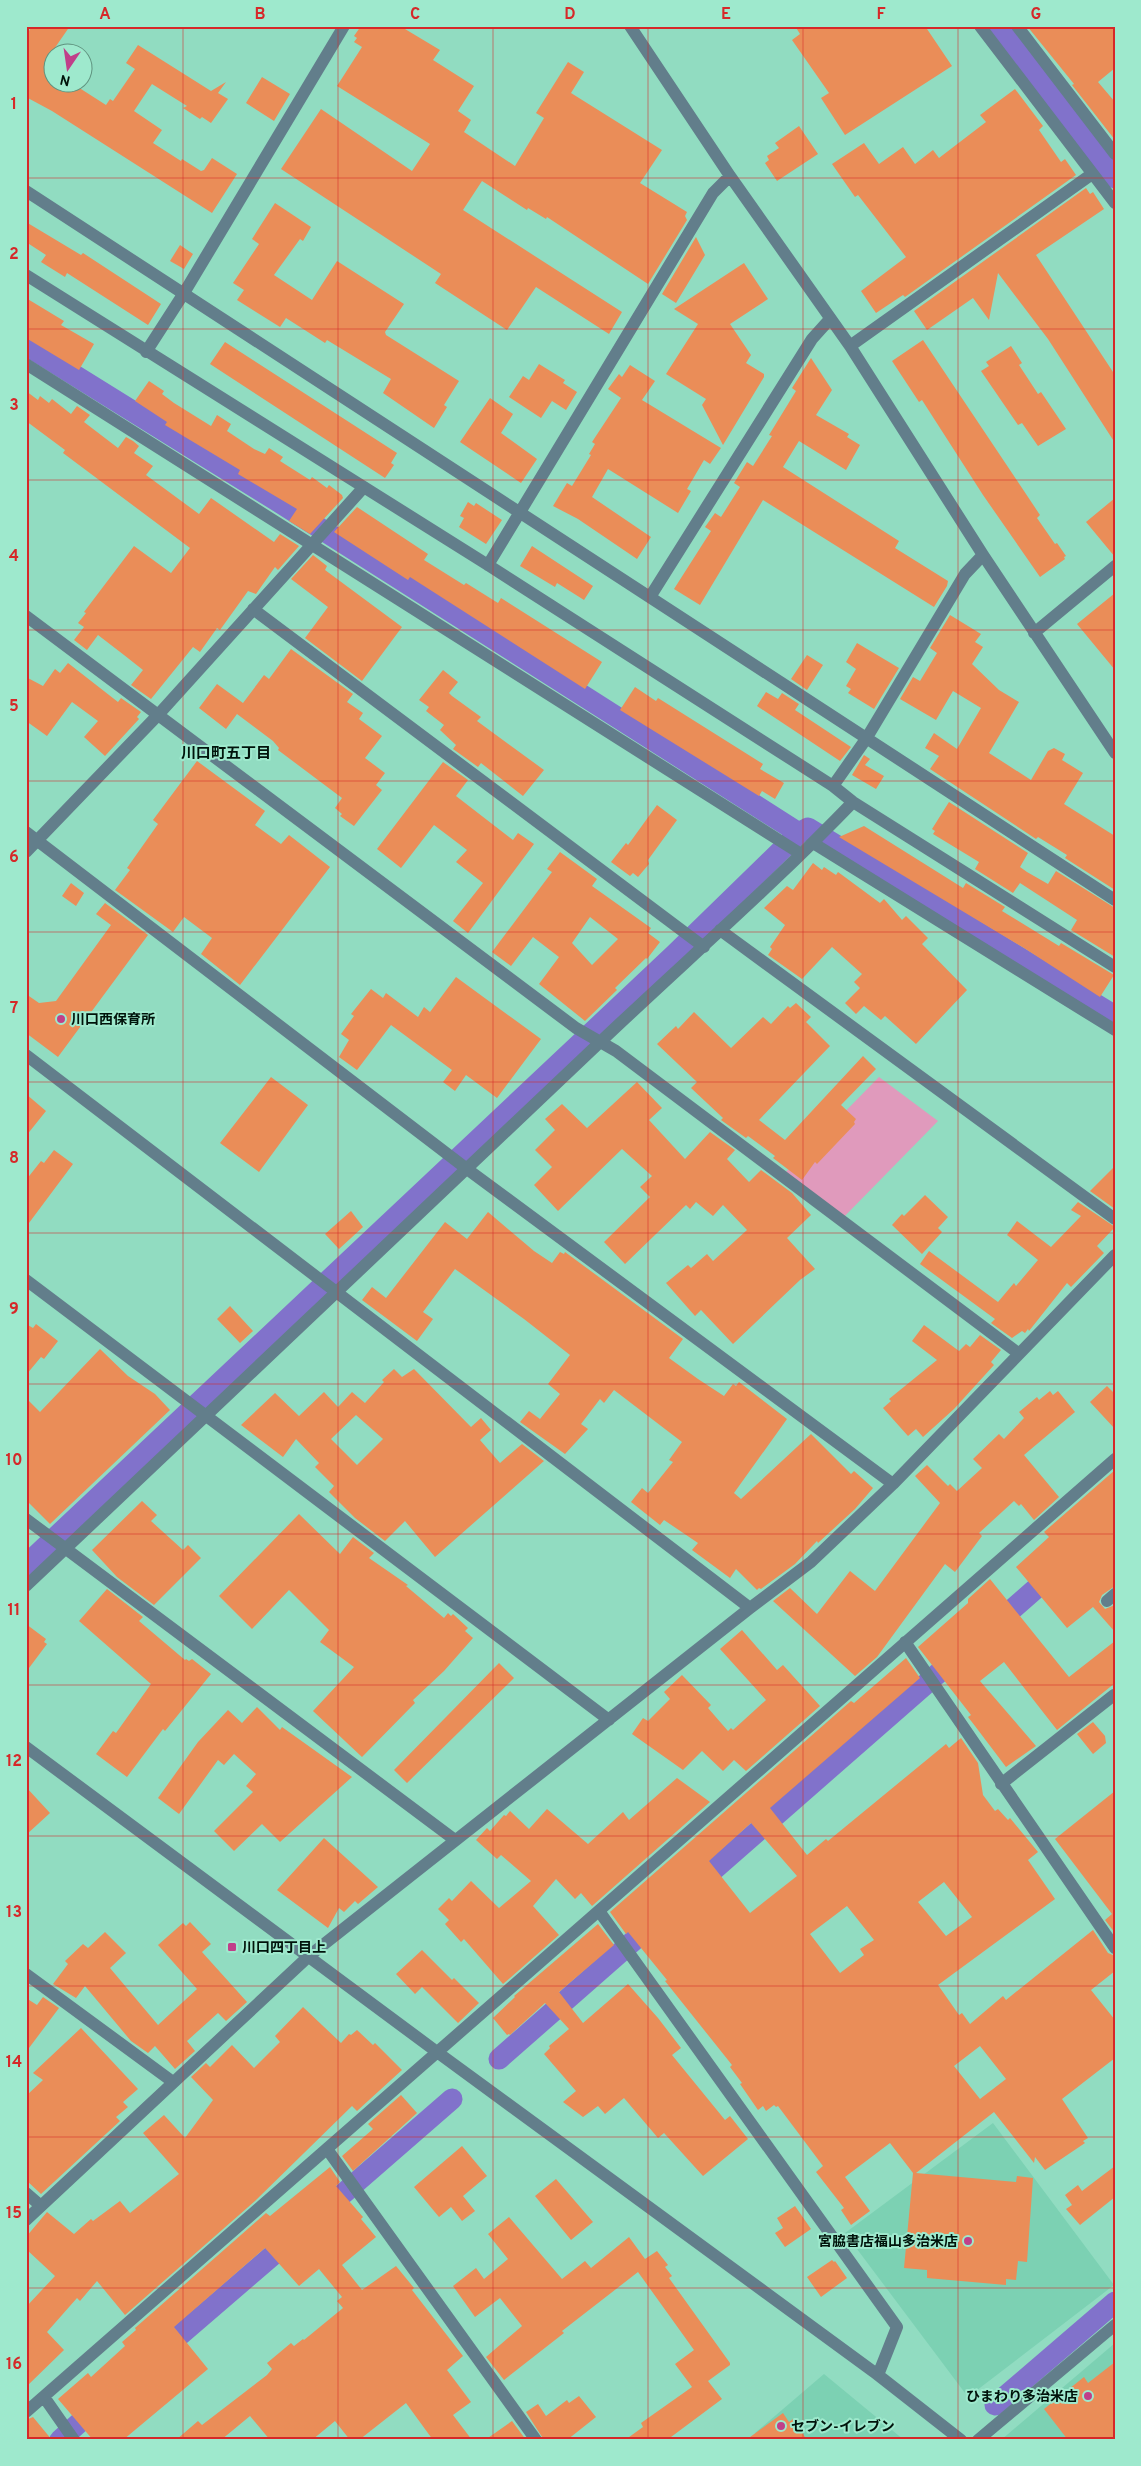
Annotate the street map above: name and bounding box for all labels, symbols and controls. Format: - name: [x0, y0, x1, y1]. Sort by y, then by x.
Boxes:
- text: A: [99, 5, 111, 25]
- text: B: [254, 5, 266, 25]
- text: C: [410, 5, 420, 25]
- text: D: [564, 5, 576, 25]
- text: E: [721, 5, 731, 25]
- text: F: [876, 5, 886, 25]
- text: G: [1031, 5, 1041, 25]
- north arrow: [42, 42, 92, 92]
- text: N: [59, 70, 72, 89]
- text: 1: [11, 95, 17, 115]
- text: 2: [9, 245, 19, 265]
- text: 3: [9, 396, 19, 416]
- text: 4: [9, 547, 19, 567]
- text: 5: [9, 697, 19, 717]
- district label: 川口町五丁目: [181, 745, 271, 764]
- text: 6: [9, 848, 19, 868]
- text: 7: [10, 999, 18, 1019]
- place label: 川口西保育所: [71, 1012, 155, 1029]
- marker: 川口西保育所: [55, 1013, 67, 1025]
- text: 8: [9, 1149, 19, 1169]
- text: 9: [9, 1300, 19, 1320]
- text: 10: [6, 1451, 22, 1471]
- text: 11: [8, 1601, 20, 1621]
- text: 12: [6, 1752, 22, 1772]
- text: 13: [6, 1903, 22, 1923]
- place label: 川口四丁目上: [242, 1940, 326, 1957]
- marker: 川口四丁目上: [226, 1941, 238, 1953]
- text: 14: [6, 2053, 22, 2073]
- text: 15: [6, 2204, 22, 2224]
- place label: 宮脇書店福山多治米店: [818, 2233, 958, 2251]
- marker: 宮脇書店福山多治米店: [962, 2235, 974, 2247]
- text: 16: [6, 2355, 22, 2375]
- place label: ひまわり多治米店: [966, 2388, 1078, 2406]
- marker: ひまわり多治米店: [1082, 2390, 1094, 2402]
- place label: セブン-イレブン: [791, 2418, 895, 2436]
- marker: セブン-イレブン: [775, 2420, 787, 2432]

